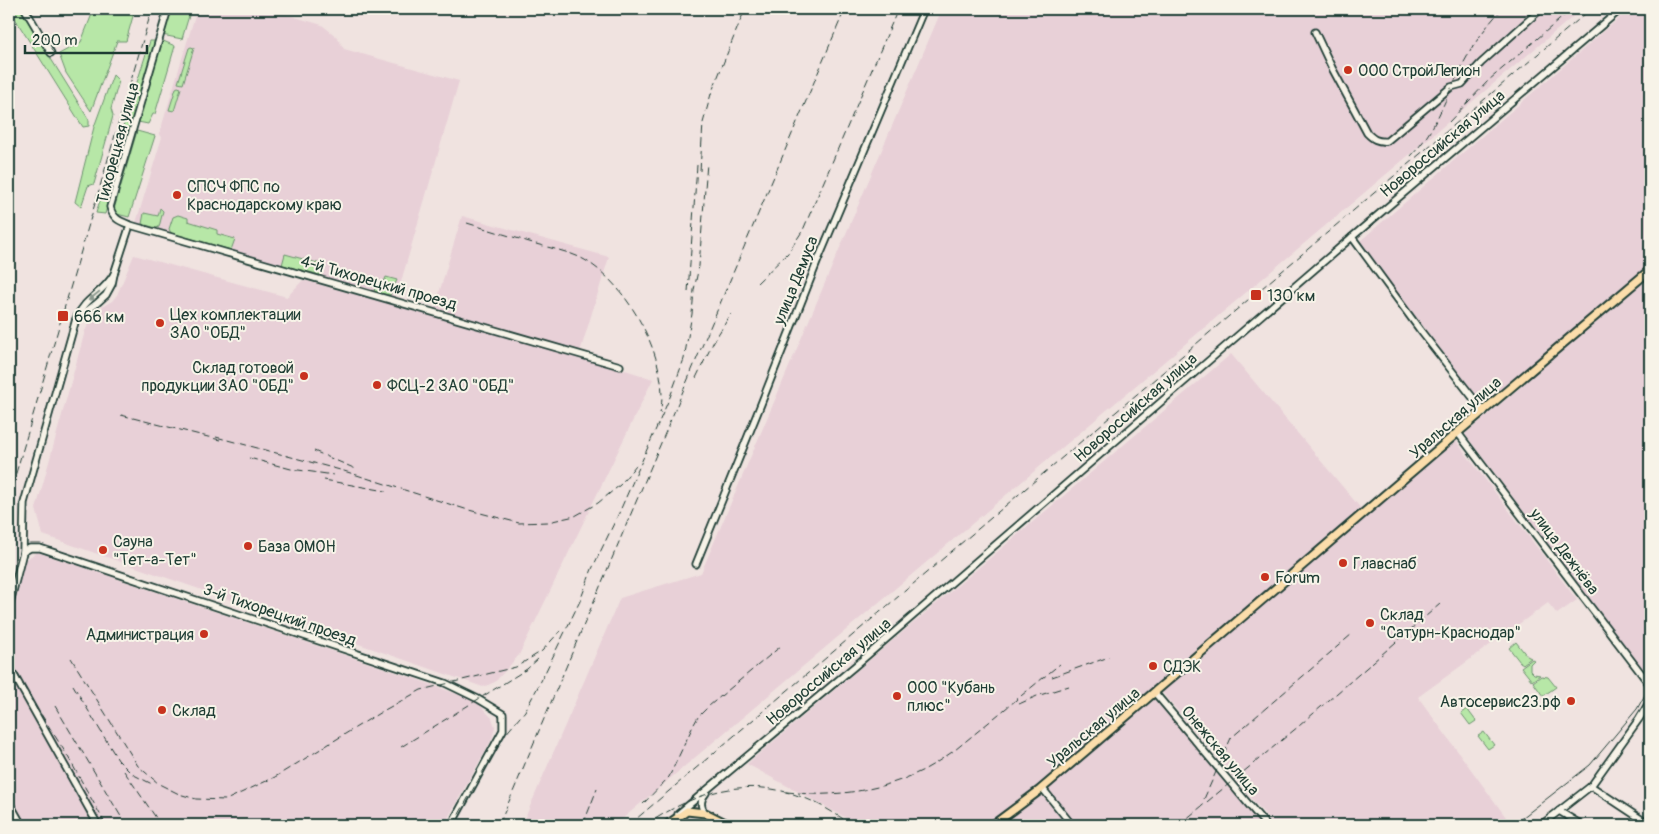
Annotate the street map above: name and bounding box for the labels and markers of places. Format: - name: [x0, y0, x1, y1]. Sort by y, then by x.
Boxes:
- place label: ООО СтройЛегион: [1358, 61, 1480, 81]
- marker: ООО СтройЛегион: [1342, 64, 1354, 76]
- place label: СПСЧ ФПС по Краснодарскому краю: [187, 177, 342, 215]
- marker: СПСЧ ФПС по Краснодарскому краю: [171, 189, 183, 201]
- place label: 130 км: [1267, 286, 1315, 306]
- marker: 130 км: [1249, 288, 1263, 302]
- place label: Цех комплектации ЗАО "ОБД": [170, 305, 301, 343]
- place label: 666 км: [74, 307, 124, 327]
- marker: 666 км: [56, 309, 70, 323]
- marker: Цех комплектации ЗАО "ОБД": [154, 317, 166, 329]
- place label: Склад готовой продукции ЗАО "ОБД": [141, 358, 294, 396]
- marker: Склад готовой продукции ЗАО "ОБД": [298, 370, 310, 382]
- place label: ФСЦ-2 ЗАО "ОБД": [387, 376, 514, 396]
- marker: ФСЦ-2 ЗАО "ОБД": [371, 379, 383, 391]
- place label: Сауна "Тет-а-Тет": [113, 532, 197, 570]
- place label: База ОМОН: [258, 537, 336, 557]
- marker: База ОМОН: [242, 540, 254, 552]
- marker: Сауна "Тет-а-Тет": [97, 544, 109, 556]
- place label: Главснаб: [1353, 554, 1417, 574]
- marker: Главснаб: [1337, 557, 1349, 569]
- place label: Forum: [1275, 568, 1320, 588]
- marker: Forum: [1259, 571, 1271, 583]
- place label: Склад "Сатурн-Краснодар": [1380, 605, 1521, 643]
- marker: Склад "Сатурн-Краснодар": [1364, 617, 1376, 629]
- place label: Администрация: [86, 625, 194, 645]
- marker: Администрация: [198, 628, 210, 640]
- place label: СДЭК: [1163, 657, 1201, 677]
- marker: СДЭК: [1147, 660, 1159, 672]
- place label: ООО "Кубань плюс": [907, 678, 995, 716]
- marker: ООО "Кубань плюс": [891, 690, 903, 702]
- place label: Автосервис23.рф: [1440, 692, 1561, 712]
- marker: Автосервис23.рф: [1565, 695, 1577, 707]
- place label: Склад: [172, 701, 216, 721]
- marker: Склад: [156, 704, 168, 716]

